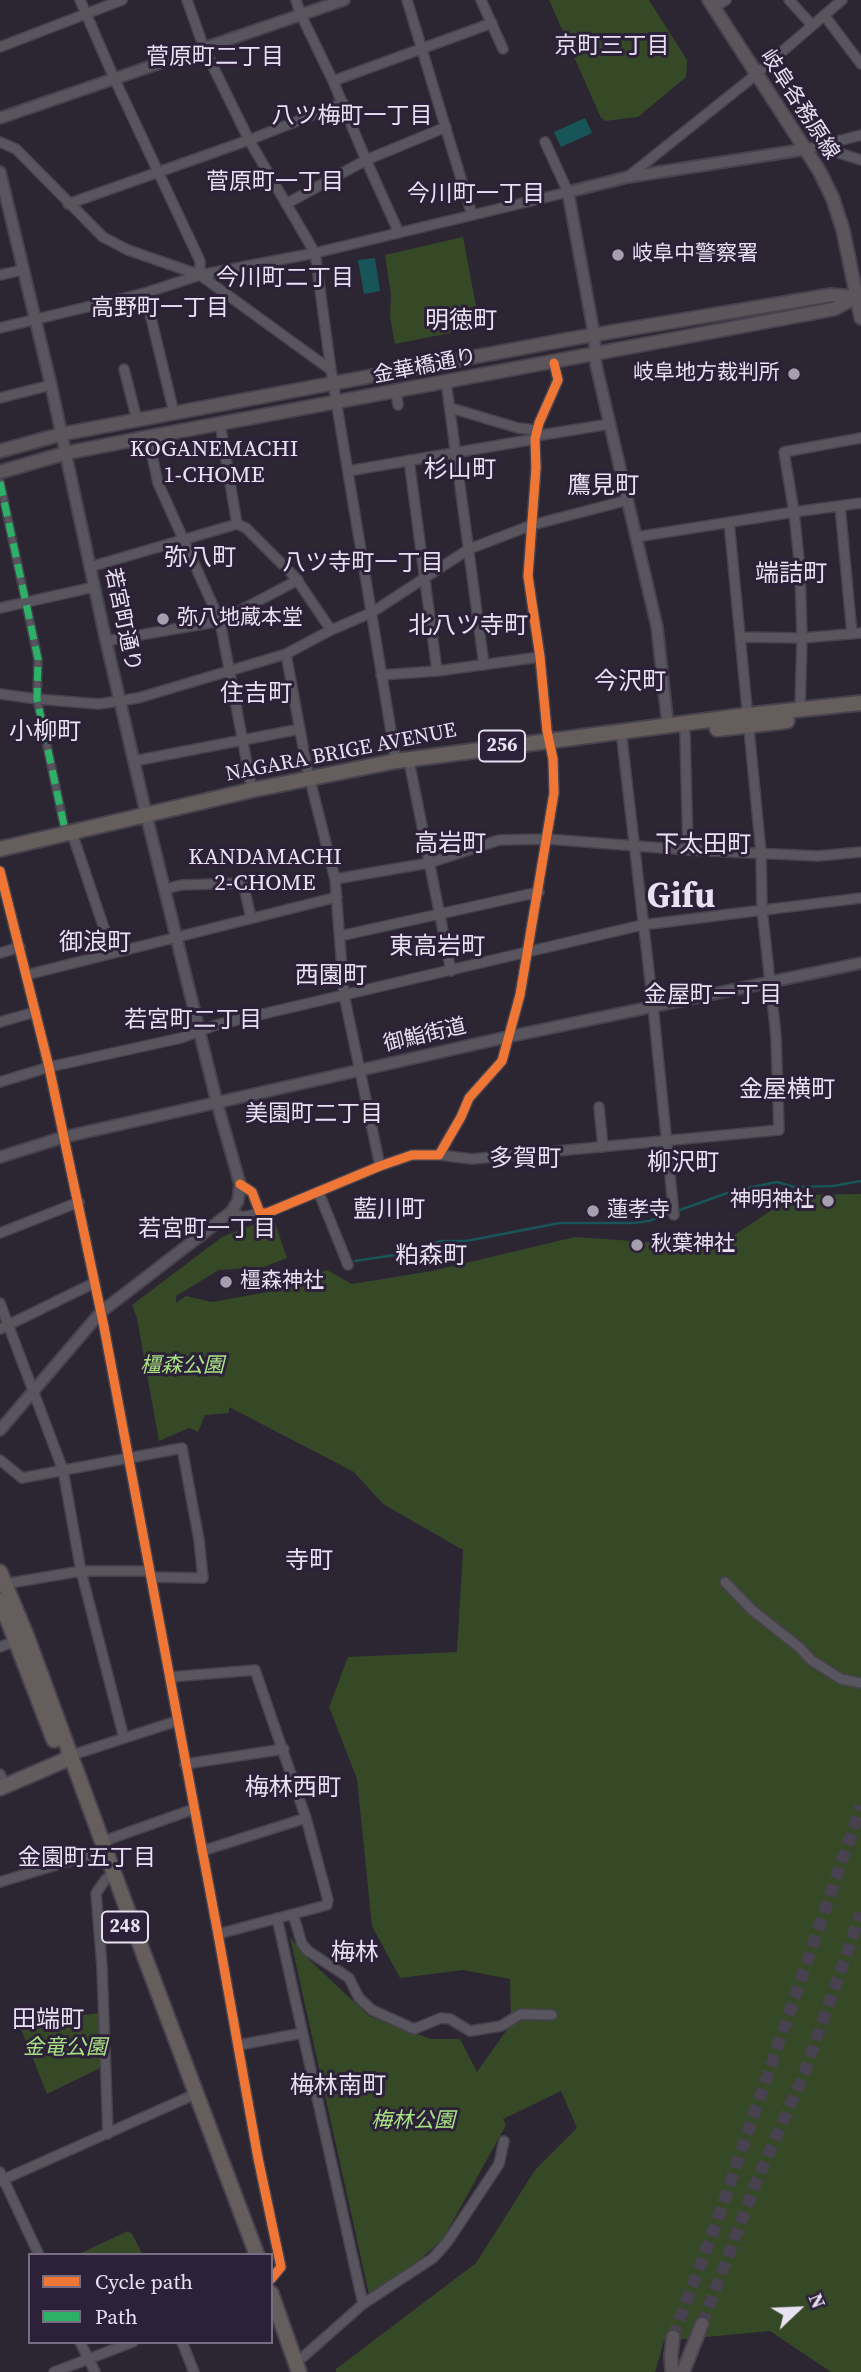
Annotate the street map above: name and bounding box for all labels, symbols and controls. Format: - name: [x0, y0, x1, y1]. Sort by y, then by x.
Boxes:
- district label: 京町三丁目: [555, 33, 669, 61]
- district label: 菅原町二丁目: [146, 44, 284, 72]
- street label: 岐阜各務原線: [754, 45, 844, 165]
- district label: 八ツ梅町一丁目: [272, 103, 432, 131]
- district label: 菅原町一丁目: [206, 169, 344, 197]
- district label: 今川町一丁目: [407, 181, 545, 209]
- place label: 岐阜中警察署: [632, 242, 758, 268]
- marker: 岐阜中警察署: [610, 247, 626, 263]
- district label: 今川町二丁目: [216, 265, 354, 293]
- district label: 高野町一丁目: [91, 295, 229, 323]
- district label: 明徳町: [425, 308, 497, 336]
- street label: 金華橋通り: [371, 345, 479, 389]
- place label: 岐阜地方裁判所: [633, 361, 780, 387]
- marker: 岐阜地方裁判所: [786, 366, 802, 382]
- district label: KOGANEMACHI 1-CHOME: [120, 436, 308, 490]
- district label: 杉山町: [424, 457, 496, 485]
- district label: 鷹見町: [567, 473, 639, 501]
- district label: 弥八町: [164, 545, 236, 573]
- district label: 八ツ寺町一丁目: [283, 550, 443, 578]
- district label: 端詰町: [755, 561, 827, 589]
- street label: 若宮町通り: [99, 566, 145, 674]
- place label: 弥八地蔵本堂: [177, 606, 303, 632]
- marker: 弥八地蔵本堂: [155, 611, 171, 627]
- district label: 北八ツ寺町: [408, 613, 528, 641]
- district label: 今沢町: [594, 669, 666, 697]
- district label: 住吉町: [220, 681, 292, 709]
- street label: NAGARA BRIGE AVENUE: [223, 718, 459, 788]
- district label: 小柳町: [9, 719, 81, 747]
- road number: 256: [479, 730, 525, 762]
- district label: 高岩町: [414, 831, 486, 859]
- district label: 下太田町: [655, 832, 751, 860]
- district label: KANDAMACHI 2-CHOME: [179, 844, 351, 898]
- district label: Gifu: [647, 877, 715, 919]
- district label: 御浪町: [59, 930, 131, 958]
- district label: 東高岩町: [389, 934, 485, 962]
- district label: 西園町: [295, 963, 367, 991]
- district label: 金屋町一丁目: [644, 982, 782, 1010]
- district label: 若宮町二丁目: [124, 1007, 262, 1035]
- street label: 御鮨街道: [381, 1014, 469, 1058]
- district label: 金屋横町: [739, 1077, 835, 1105]
- district label: 美園町二丁目: [245, 1101, 383, 1129]
- district label: 多賀町: [489, 1146, 561, 1174]
- district label: 柳沢町: [647, 1150, 719, 1178]
- place label: 神明神社: [730, 1188, 814, 1214]
- marker: 神明神社: [820, 1193, 836, 1209]
- district label: 藍川町: [353, 1197, 425, 1225]
- place label: 蓮孝寺: [607, 1198, 670, 1224]
- marker: 蓮孝寺: [585, 1203, 601, 1219]
- district label: 若宮町一丁目: [138, 1216, 276, 1244]
- place label: 秋葉神社: [651, 1232, 735, 1258]
- marker: 秋葉神社: [629, 1237, 645, 1253]
- district label: 粕森町: [395, 1243, 467, 1271]
- place label: 橿森神社: [240, 1269, 324, 1295]
- marker: 橿森神社: [218, 1274, 234, 1290]
- park label: 橿森公園: [140, 1354, 224, 1380]
- district label: 寺町: [285, 1548, 333, 1576]
- district label: 梅林西町: [245, 1775, 341, 1803]
- district label: 金園町五丁目: [18, 1845, 156, 1873]
- road number: 248: [102, 1912, 148, 1942]
- district label: 梅林: [331, 1940, 379, 1968]
- district label: 田端町: [12, 2007, 84, 2035]
- park label: 金竜公園: [23, 2036, 107, 2062]
- district label: 梅林南町: [290, 2073, 386, 2101]
- park label: 梅林公園: [371, 2109, 455, 2135]
- legend: [28, 2253, 273, 2344]
- text: Cycle path: [95, 2267, 193, 2296]
- north arrow: [763, 2274, 833, 2344]
- text: N: [803, 2289, 832, 2312]
- text: Path: [95, 2302, 138, 2331]

